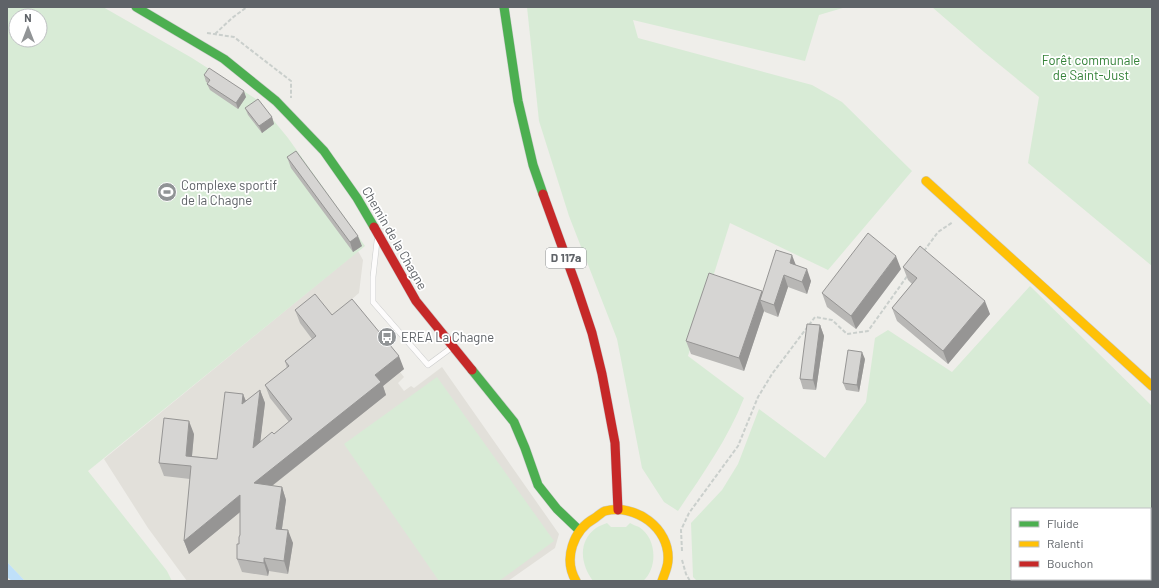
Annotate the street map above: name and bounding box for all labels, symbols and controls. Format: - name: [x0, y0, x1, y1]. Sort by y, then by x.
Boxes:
- north arrow: [8, 8, 48, 48]
- text: N: [24, 11, 32, 24]
- park label: Forêt communale de Saint-Just: [1042, 52, 1140, 83]
- place label: Complexe sportif de la Chagne: [181, 177, 277, 208]
- sports icon: Complexe sportif de la Chagne: [156, 181, 178, 203]
- street label: Chemin de la Chagne: [359, 183, 431, 293]
- road number: D 117a: [546, 248, 586, 268]
- bus stop icon: EREA La Chagne: [376, 326, 398, 348]
- place label: EREA La Chagne: [401, 329, 494, 345]
- legend: [1011, 508, 1151, 580]
- text: Fluide: [1047, 516, 1079, 530]
- text: Ralenti: [1047, 536, 1084, 550]
- text: Bouchon: [1047, 556, 1093, 570]

